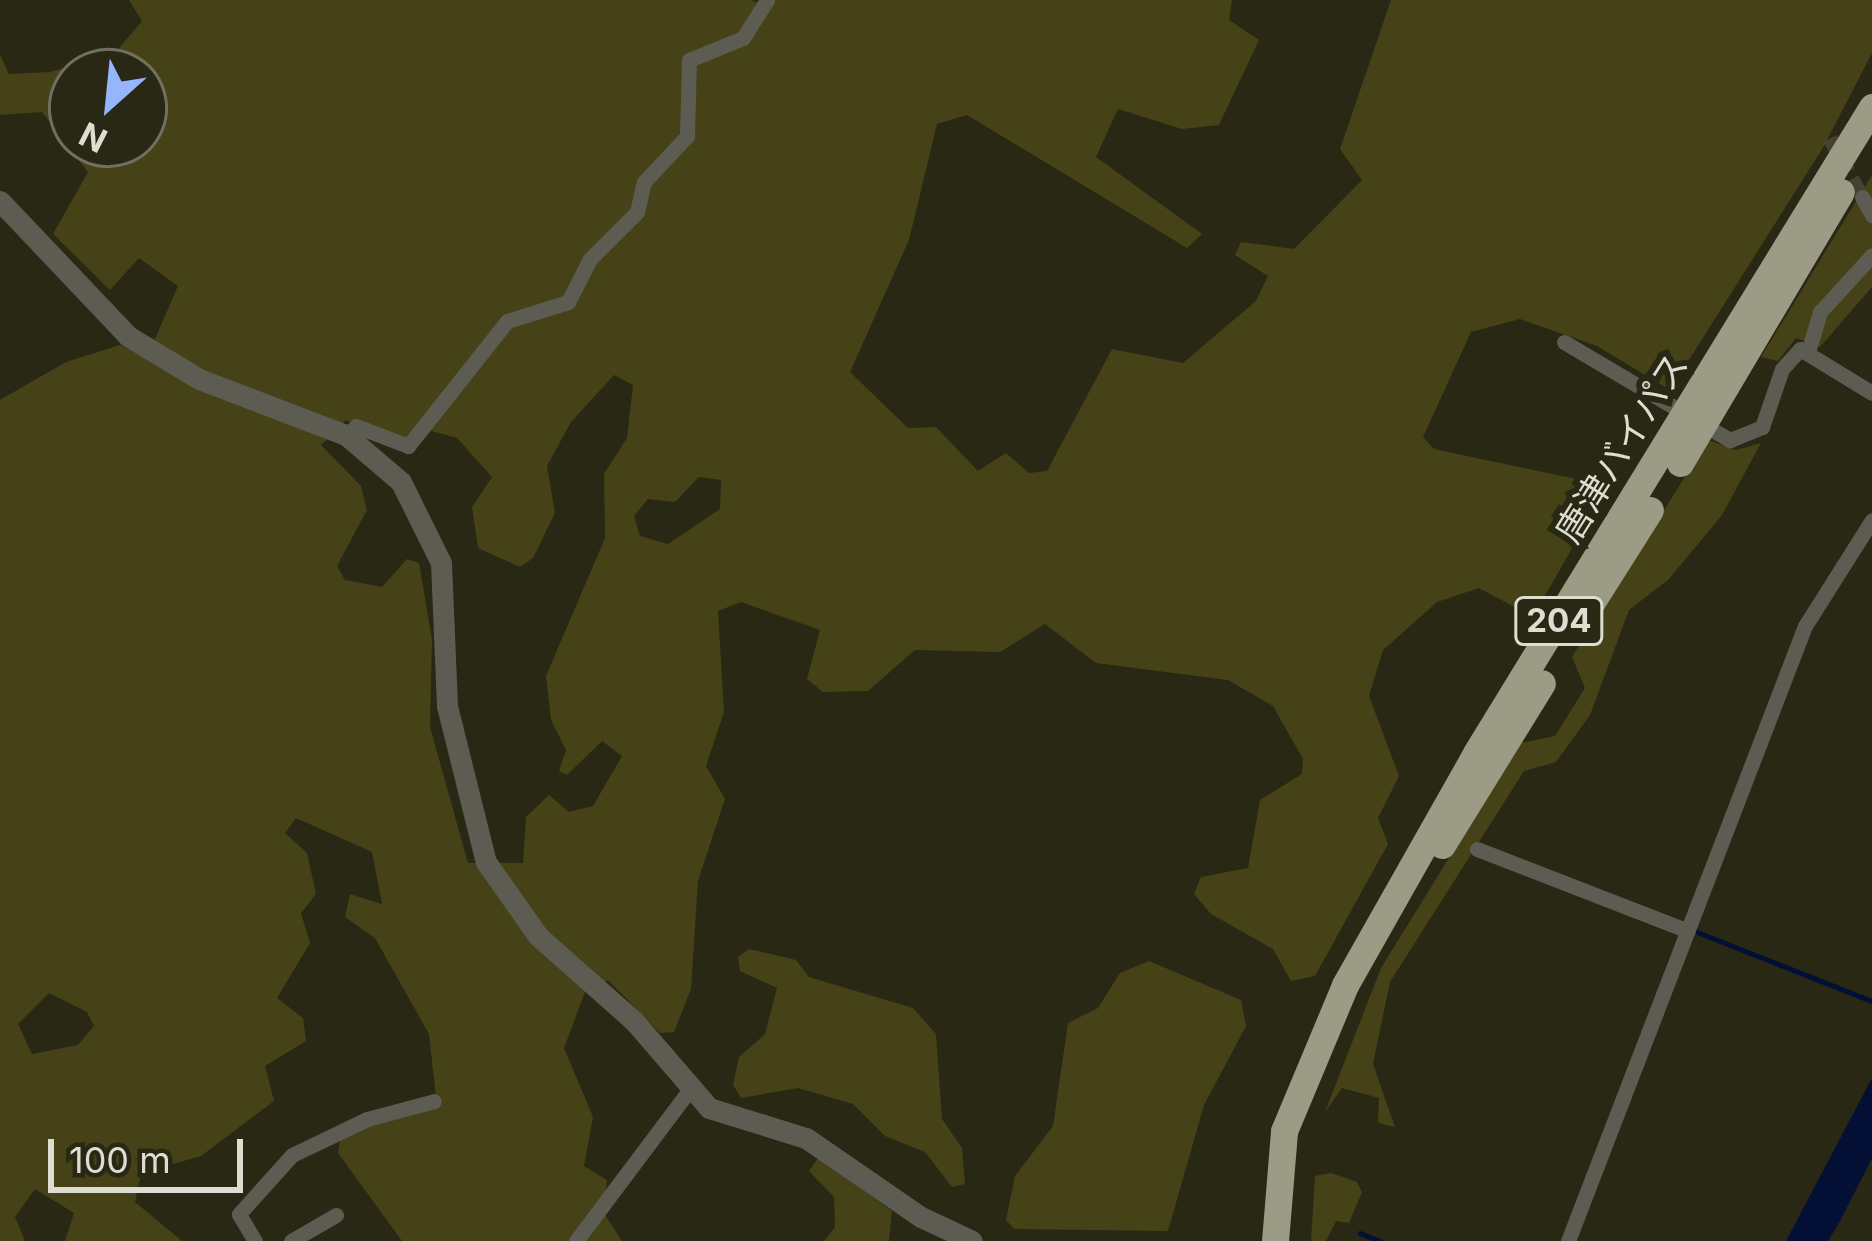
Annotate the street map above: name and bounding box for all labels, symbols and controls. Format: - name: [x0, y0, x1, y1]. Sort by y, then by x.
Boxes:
- north arrow: [48, 48, 168, 168]
- text: N: [73, 114, 113, 161]
- street label: 唐津バイパス: [1546, 345, 1698, 551]
- road number: 204: [1514, 594, 1604, 648]
- scale bar: [54, 1115, 249, 1189]
- text: 100 m: [69, 1138, 171, 1182]

